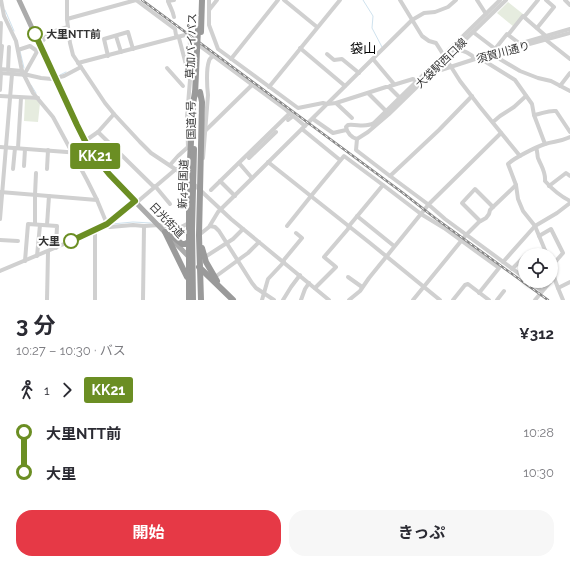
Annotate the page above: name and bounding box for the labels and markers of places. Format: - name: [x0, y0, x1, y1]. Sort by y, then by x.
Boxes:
- marker: 大里NTT前: [27, 26, 43, 42]
- place label: 大里NTT前: [46, 28, 101, 41]
- marker: 大里: [63, 233, 79, 249]
- place label: 大里: [38, 235, 60, 248]

